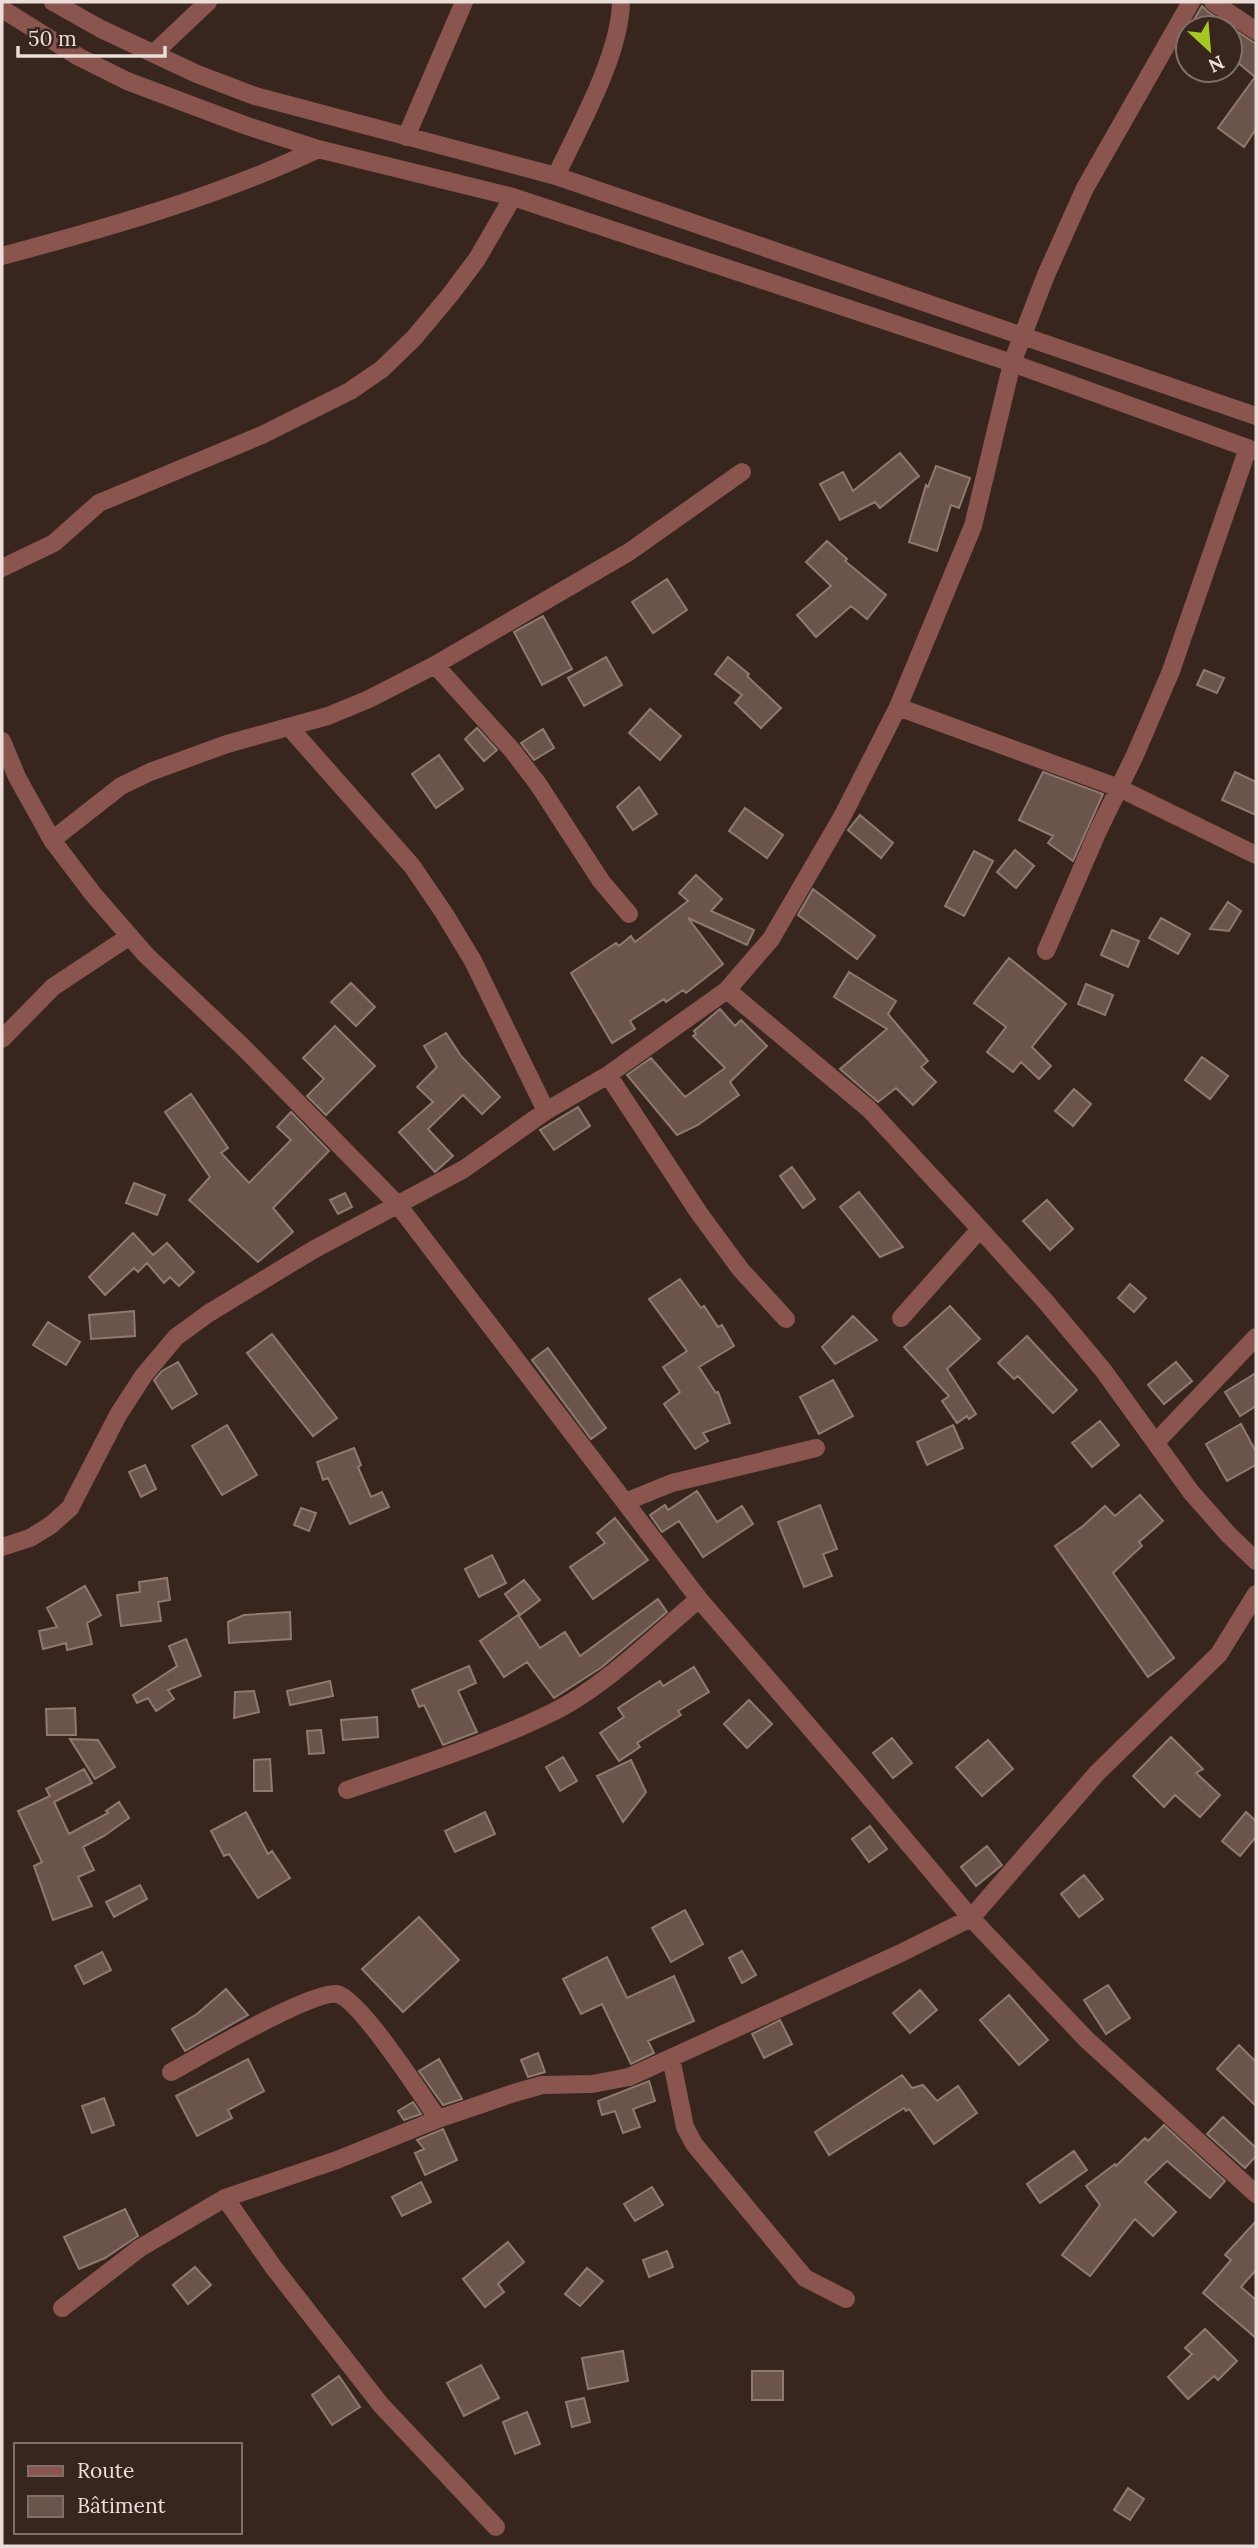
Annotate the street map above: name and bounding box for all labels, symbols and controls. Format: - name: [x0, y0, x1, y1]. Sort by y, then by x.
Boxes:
- scale bar: [18, 14, 164, 58]
- north arrow: [1174, 14, 1244, 84]
- text: 50 m: [28, 25, 77, 52]
- text: N: [1204, 50, 1228, 78]
- legend: [14, 2443, 242, 2534]
- text: Route: [77, 2457, 134, 2484]
- text: Bâtiment: [77, 2492, 166, 2519]

